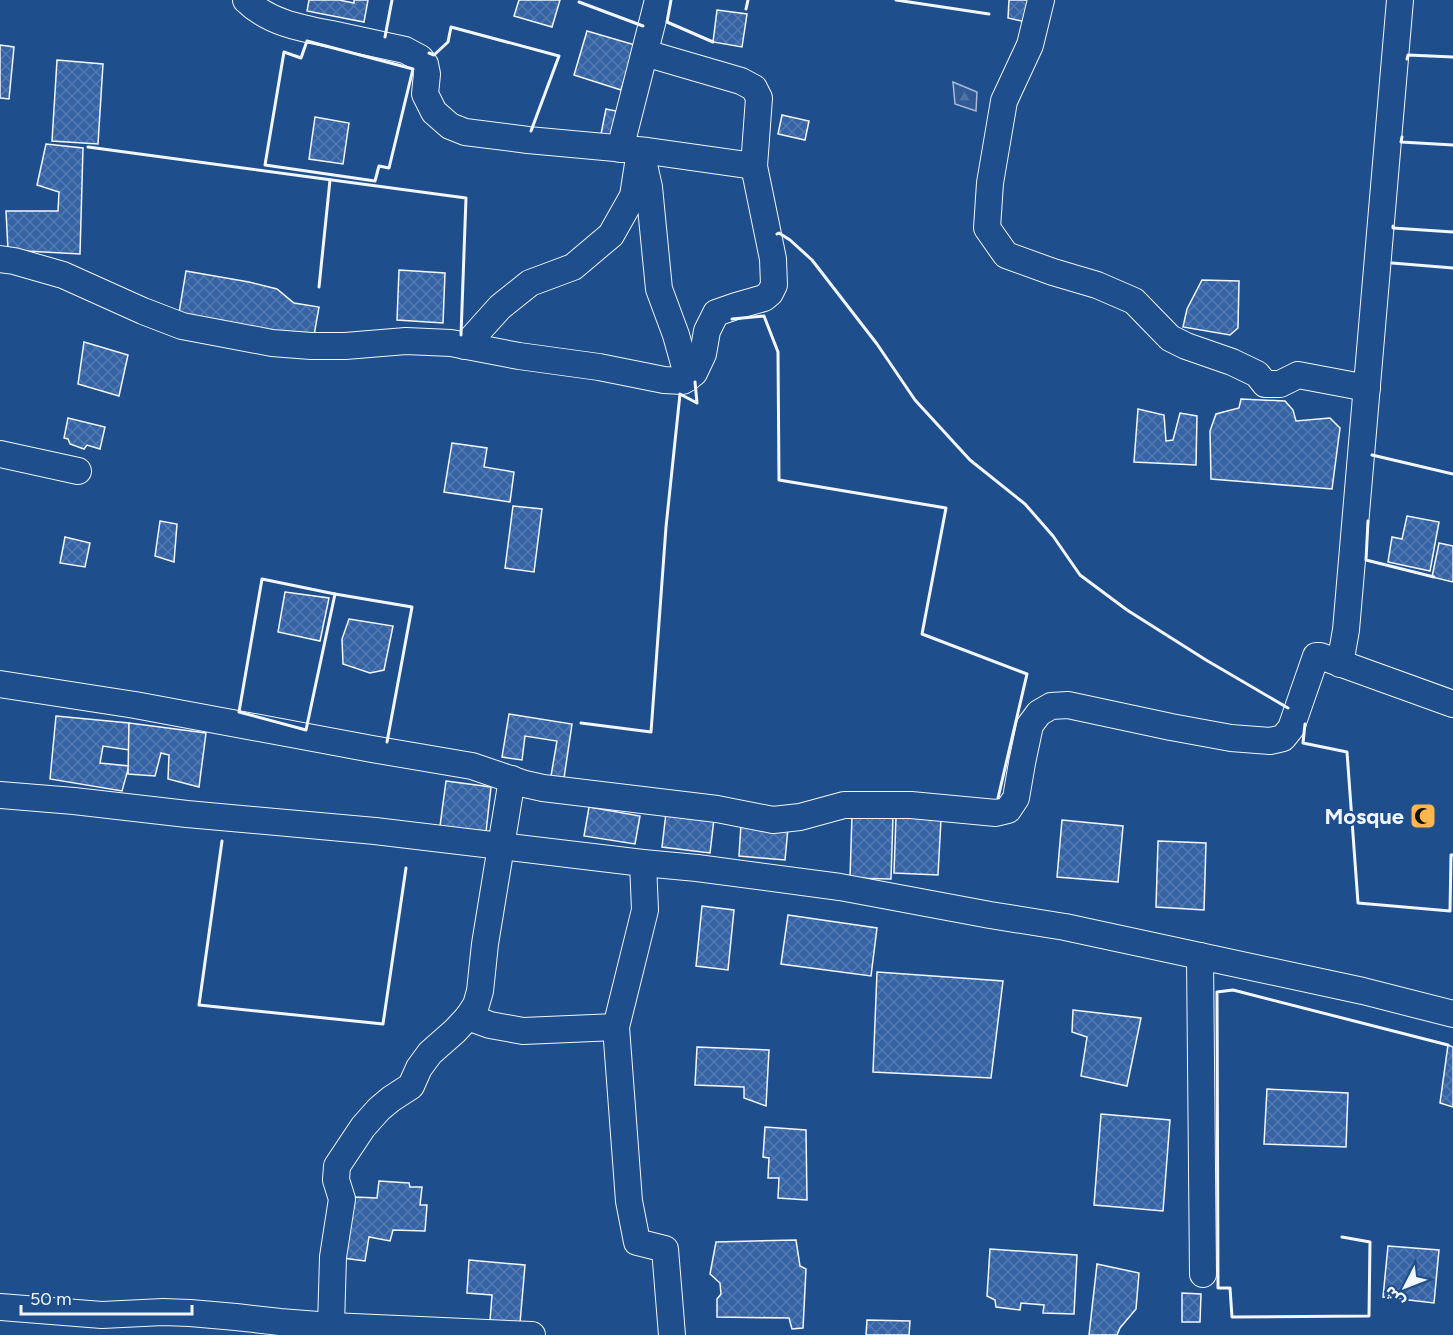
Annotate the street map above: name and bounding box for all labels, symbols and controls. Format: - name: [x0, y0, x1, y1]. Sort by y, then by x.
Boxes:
- mosque icon: Mosque: [1408, 801, 1438, 831]
- place label: Mosque: [1324, 803, 1404, 830]
- north arrow: [1375, 1257, 1435, 1317]
- scale bar: [21, 1278, 192, 1316]
- text: ش: [1380, 1282, 1409, 1311]
- text: 50 m: [30, 1288, 72, 1310]

